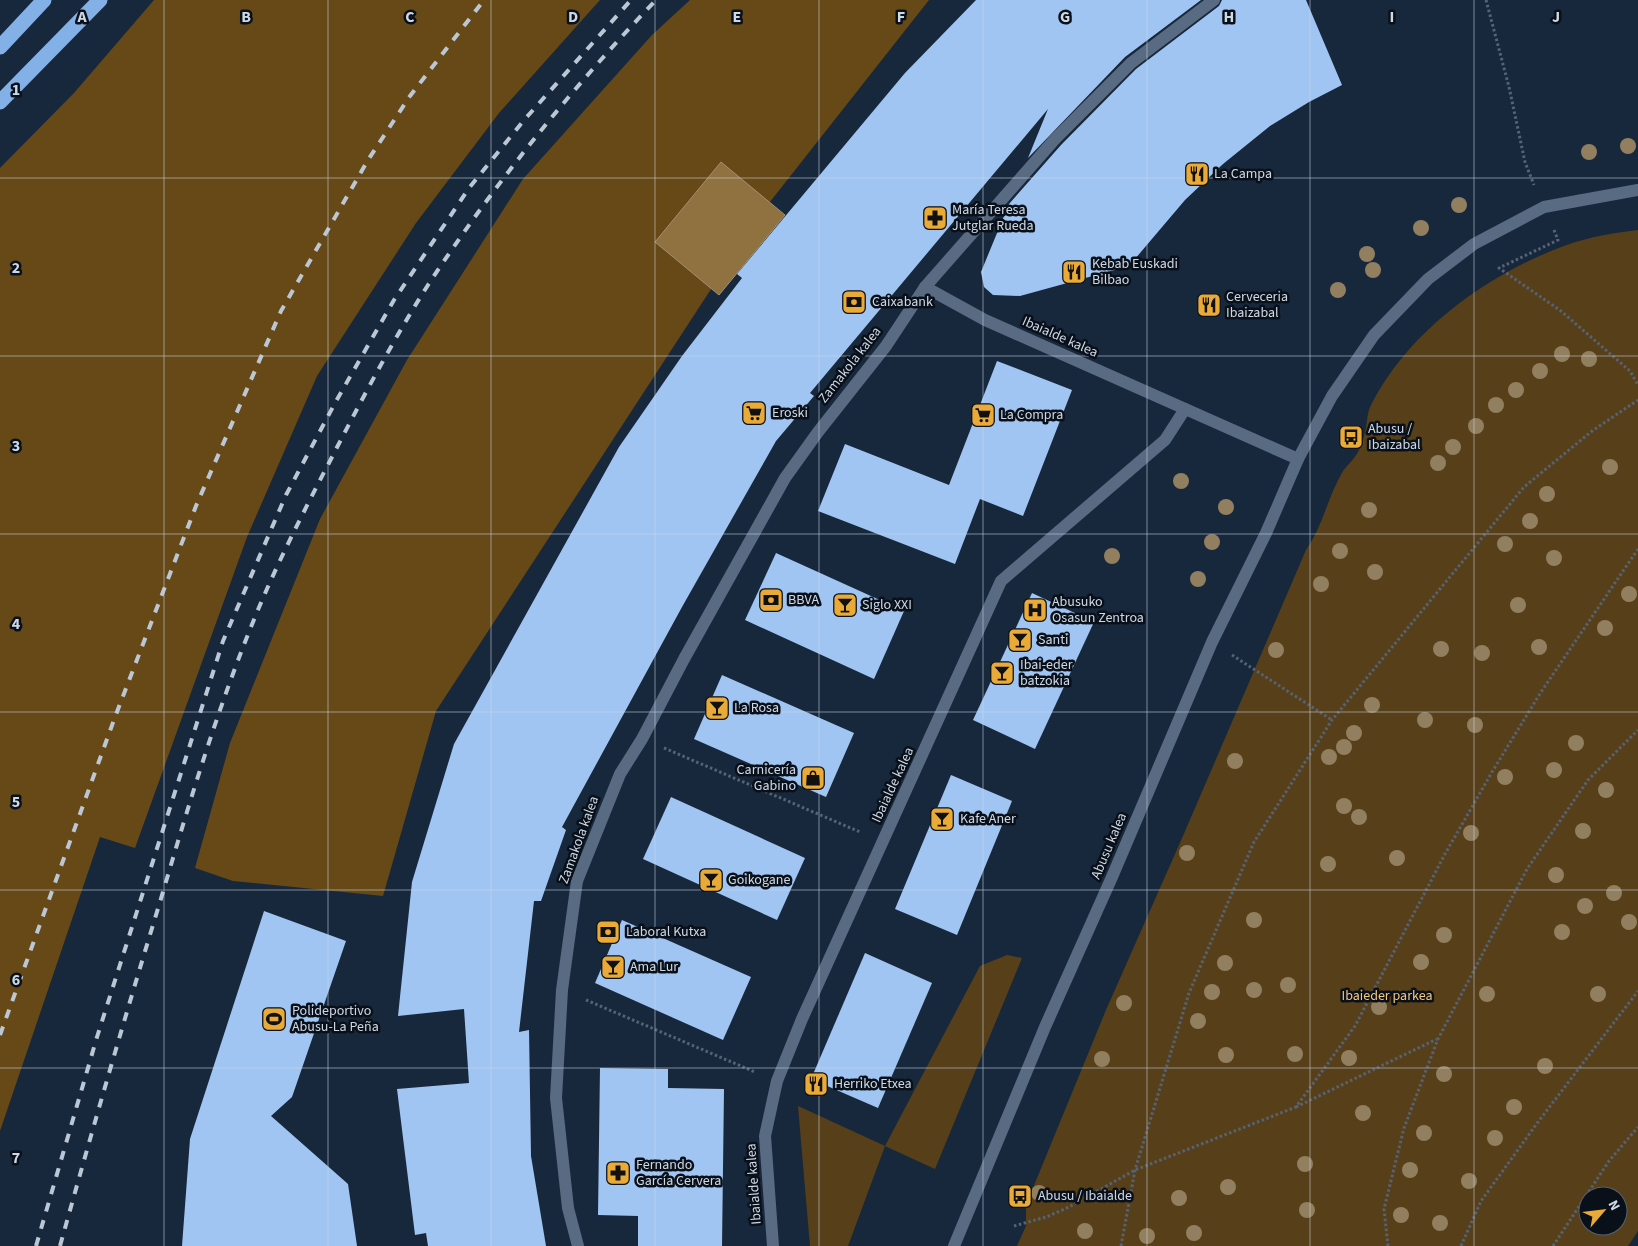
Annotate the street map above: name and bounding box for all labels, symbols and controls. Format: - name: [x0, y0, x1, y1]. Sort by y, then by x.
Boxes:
- text: A: [76, 6, 87, 28]
- text: B: [241, 6, 251, 28]
- text: C: [405, 6, 415, 28]
- text: D: [568, 6, 578, 28]
- text: E: [733, 6, 741, 28]
- text: F: [897, 6, 905, 28]
- text: G: [1060, 6, 1070, 28]
- text: H: [1224, 6, 1234, 28]
- text: I: [1390, 6, 1394, 28]
- text: J: [1552, 6, 1560, 28]
- text: 1: [12, 79, 20, 101]
- restaurant icon: La Campa: [1184, 161, 1210, 187]
- place label: La Campa: [1214, 164, 1272, 184]
- place label: María Teresa Jutglar Rueda: [952, 200, 1034, 236]
- pharmacy icon: María Teresa Jutglar Rueda: [922, 205, 948, 231]
- place label: Kebab Euskadi Bilbao: [1092, 254, 1178, 290]
- text: 2: [12, 257, 20, 279]
- restaurant icon: Kebab Euskadi Bilbao: [1061, 259, 1087, 285]
- place label: Cerveceria Ibaizabal: [1226, 287, 1288, 323]
- bank icon: Caixabank: [841, 289, 867, 315]
- place label: Caixabank: [872, 292, 933, 312]
- restaurant icon: Cerveceria Ibaizabal: [1196, 292, 1222, 318]
- street label: Ibaialde kalea: [1019, 311, 1101, 363]
- street label: Zamakola kalea: [814, 323, 886, 407]
- supermarket icon: Eroski: [741, 400, 767, 426]
- supermarket icon: La Compra: [970, 402, 996, 428]
- place label: Eroski: [772, 403, 808, 423]
- place label: La Compra: [1000, 405, 1063, 425]
- place label: Abusu / Ibaizabal: [1368, 419, 1421, 455]
- bus stop icon: Abusu / Ibaizabal: [1338, 424, 1364, 450]
- text: 3: [12, 435, 20, 457]
- bank icon: BBVA: [758, 587, 784, 613]
- place label: BBVA: [788, 590, 819, 610]
- bar icon: Siglo XXI: [832, 592, 858, 618]
- place label: Abusuko Osasun Zentroa: [1052, 592, 1144, 628]
- place label: Siglo XXI: [862, 595, 912, 615]
- hospital icon: Abusuko Osasun Zentroa: [1022, 597, 1048, 623]
- text: 4: [12, 613, 21, 635]
- bar icon: Santi: [1007, 627, 1033, 653]
- place label: Santi: [1038, 630, 1068, 650]
- place label: Ibai-eder batzokia: [1020, 655, 1073, 691]
- bar icon: Ibai-eder batzokia: [989, 660, 1015, 686]
- bar icon: La Rosa: [704, 695, 730, 721]
- place label: La Rosa: [734, 698, 779, 718]
- street label: Ibaialde kalea: [867, 744, 919, 826]
- place label: Carnicería Gabino: [737, 760, 796, 796]
- shop icon: Carnicería Gabino: [800, 765, 826, 791]
- text: 5: [12, 791, 20, 813]
- street label: Zamakola kalea: [554, 793, 604, 887]
- bar icon: Kafe Aner: [929, 806, 955, 832]
- place label: Kafe Aner: [960, 809, 1016, 829]
- street label: Abusu kalea: [1086, 810, 1132, 882]
- bar icon: Goikogane: [698, 867, 724, 893]
- place label: Goikogane: [728, 870, 790, 890]
- bank icon: Laboral Kutxa: [595, 919, 621, 945]
- place label: Laboral Kutxa: [626, 922, 706, 942]
- bar icon: Ama Lur: [600, 954, 626, 980]
- place label: Ama Lur: [630, 957, 678, 977]
- text: 6: [12, 969, 20, 991]
- park label: Ibaieder parkea: [1341, 986, 1433, 1006]
- place label: Polideportivo Abusu-La Peña: [292, 1001, 379, 1037]
- sports icon: Polideportivo Abusu-La Peña: [261, 1006, 287, 1032]
- restaurant icon: Herriko Etxea: [803, 1071, 829, 1097]
- place label: Herriko Etxea: [834, 1074, 912, 1094]
- street label: Ibaialde kalea: [741, 1143, 767, 1225]
- text: 7: [12, 1147, 20, 1169]
- place label: Fernando García Cervera: [636, 1155, 721, 1191]
- pharmacy icon: Fernando García Cervera: [605, 1160, 631, 1186]
- bus stop icon: Abusu / Ibaialde: [1007, 1183, 1033, 1209]
- place label: Abusu / Ibaialde: [1038, 1186, 1132, 1206]
- north arrow: [1578, 1186, 1628, 1236]
- text: N: [1603, 1197, 1625, 1214]

